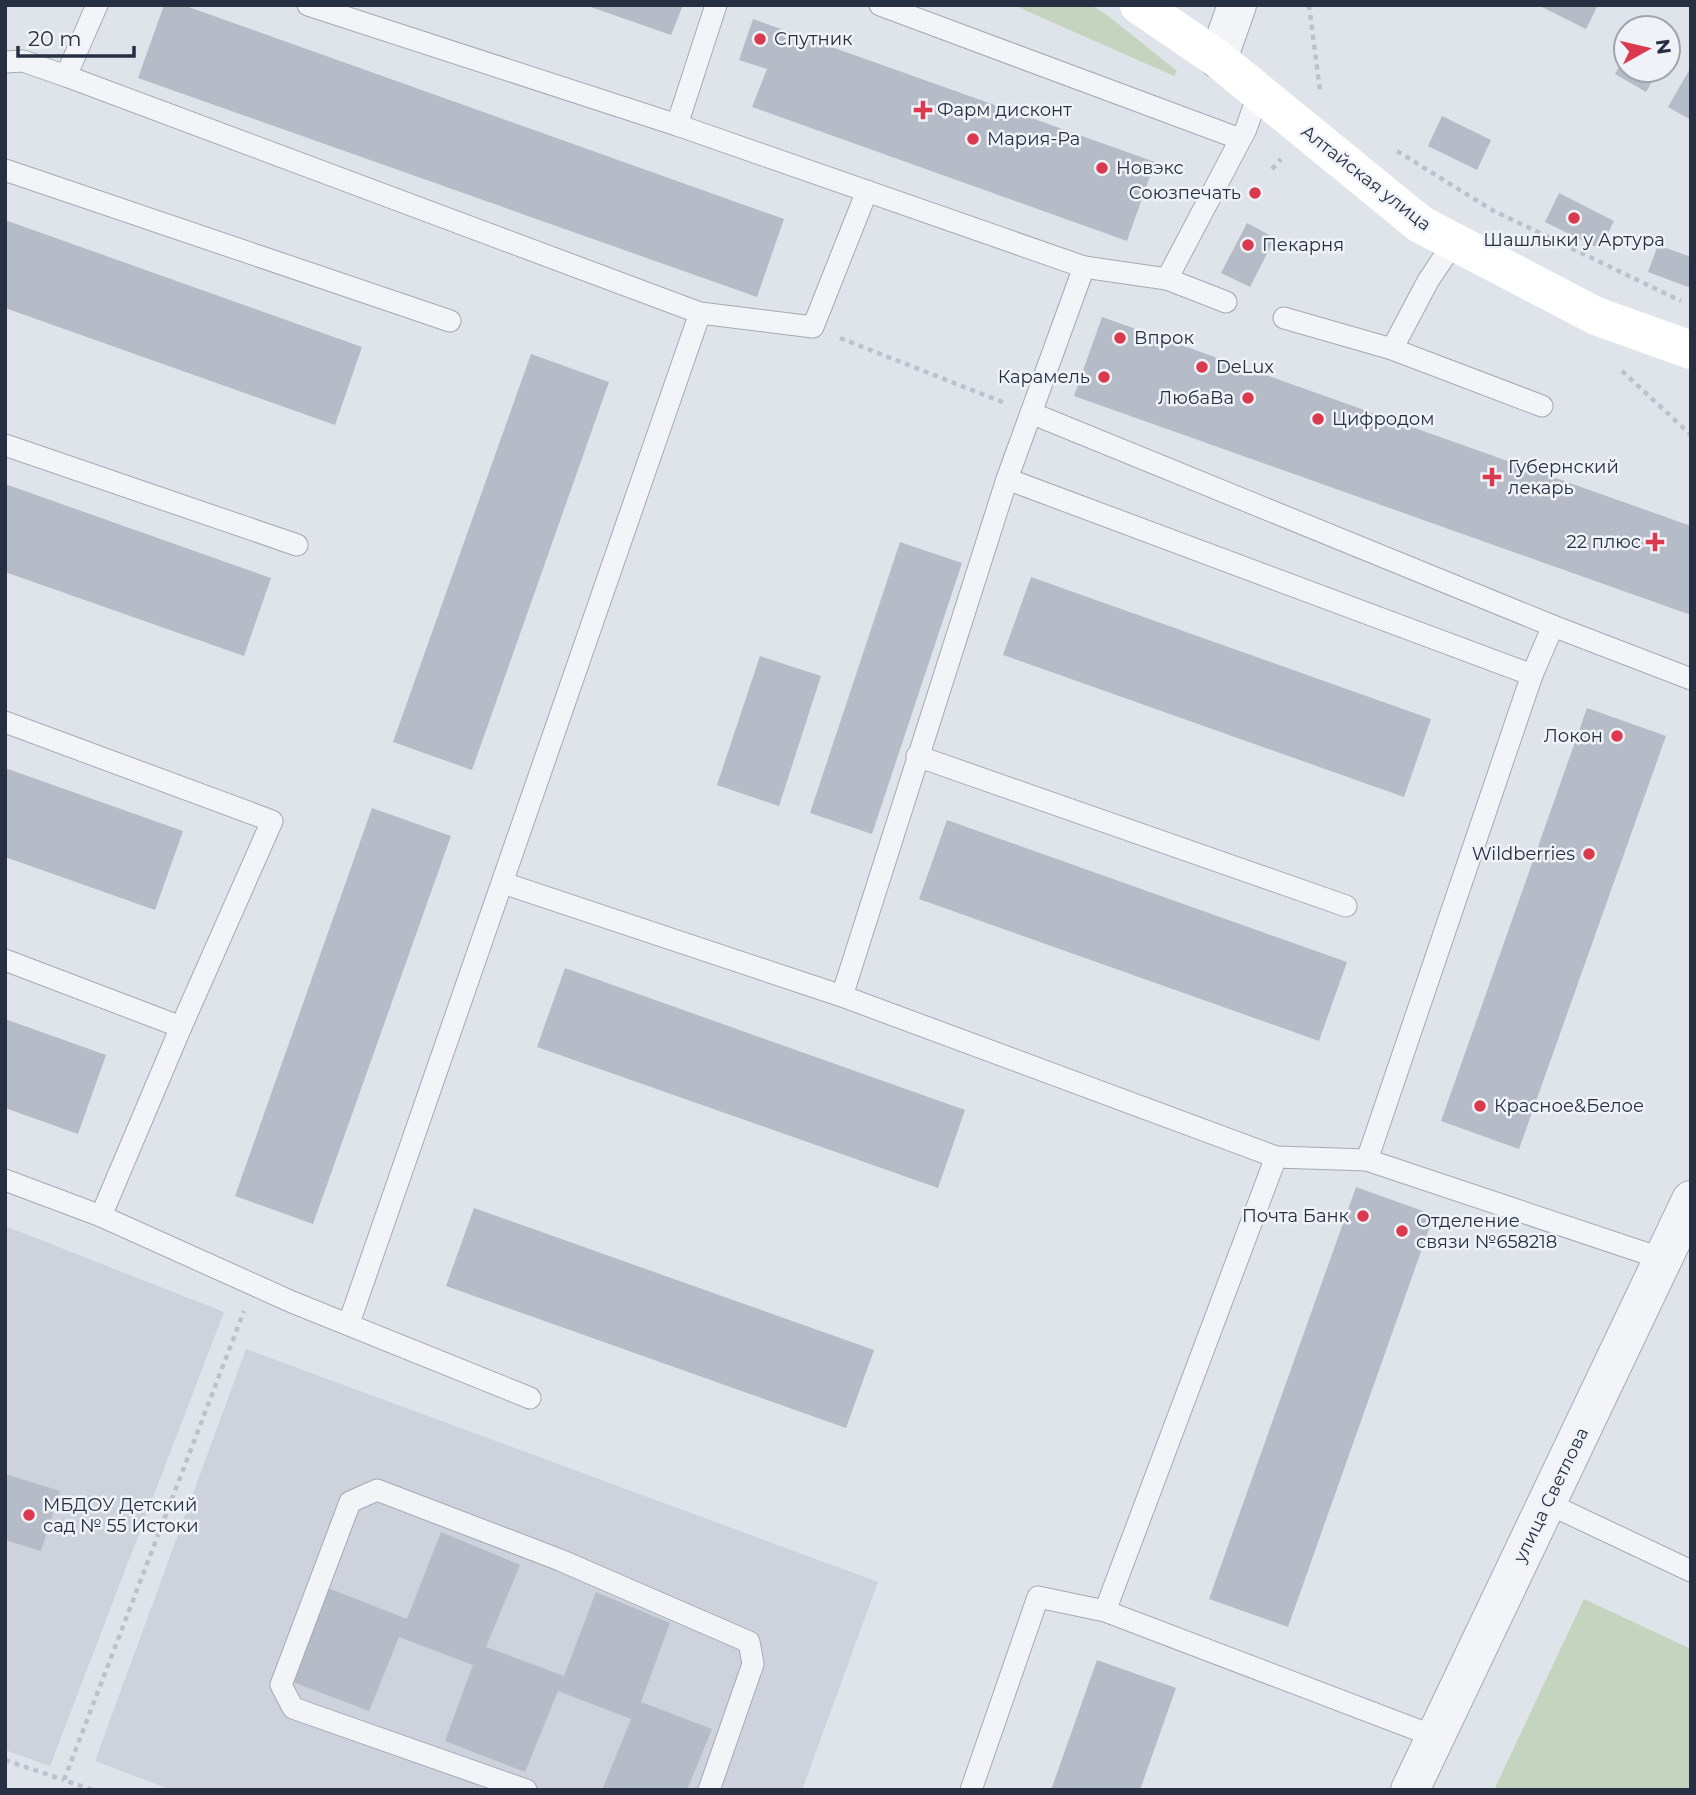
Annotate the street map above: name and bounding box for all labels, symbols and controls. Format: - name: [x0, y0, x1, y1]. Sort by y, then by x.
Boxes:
- scale bar: [18, 14, 133, 58]
- north arrow: [1612, 14, 1682, 84]
- text: 20 m: [28, 26, 82, 51]
- place label: Спутник: [774, 28, 853, 50]
- marker: Спутник: [752, 31, 768, 47]
- text: N: [1651, 37, 1676, 56]
- place label: Фарм дисконт: [937, 99, 1072, 121]
- marker: Фарм дисконт: [915, 102, 931, 118]
- street label: Алтайская улица: [1297, 120, 1435, 236]
- place label: Мария-Ра: [987, 128, 1080, 150]
- marker: Мария-Ра: [965, 131, 981, 147]
- place label: Новэкс: [1116, 157, 1184, 179]
- marker: Новэкс: [1094, 160, 1110, 176]
- place label: Союзпечать: [1129, 182, 1241, 204]
- marker: Союзпечать: [1247, 185, 1263, 201]
- marker: Шашлыки у Артура: [1566, 210, 1582, 226]
- place label: Шашлыки у Артура: [1483, 229, 1665, 251]
- place label: Пекарня: [1262, 234, 1344, 256]
- marker: Пекарня: [1240, 237, 1256, 253]
- place label: Впрок: [1134, 327, 1194, 349]
- marker: Впрок: [1112, 330, 1128, 346]
- place label: DeLux: [1216, 356, 1274, 378]
- marker: DeLux: [1194, 359, 1210, 375]
- place label: Карамель: [998, 366, 1090, 388]
- marker: Карамель: [1096, 369, 1112, 385]
- place label: ЛюбаВа: [1158, 387, 1234, 409]
- marker: ЛюбаВа: [1240, 390, 1256, 406]
- place label: Цифродом: [1332, 408, 1435, 430]
- marker: Цифродом: [1310, 411, 1326, 427]
- place label: Губернский лекарь: [1508, 456, 1619, 499]
- marker: Губернский лекарь: [1482, 467, 1502, 487]
- place label: 22 плюс: [1567, 531, 1641, 553]
- marker: 22 плюс: [1647, 534, 1663, 550]
- place label: Локон: [1544, 725, 1603, 747]
- marker: Локон: [1609, 728, 1625, 744]
- place label: Wildberries: [1472, 843, 1575, 865]
- marker: Wildberries: [1581, 846, 1597, 862]
- place label: Красное&Белое: [1494, 1095, 1644, 1117]
- marker: Красное&Белое: [1472, 1098, 1488, 1114]
- place label: Почта Банк: [1242, 1205, 1350, 1227]
- marker: Почта Банк: [1355, 1208, 1371, 1224]
- place label: Отделение связи №658218: [1416, 1210, 1557, 1253]
- marker: Отделение связи №658218: [1394, 1223, 1410, 1239]
- street label: улица Светлова: [1508, 1424, 1593, 1567]
- place label: МБДОУ Детский сад № 55 Истоки: [43, 1494, 199, 1537]
- marker: МБДОУ Детский сад № 55 Истоки: [21, 1507, 37, 1523]

